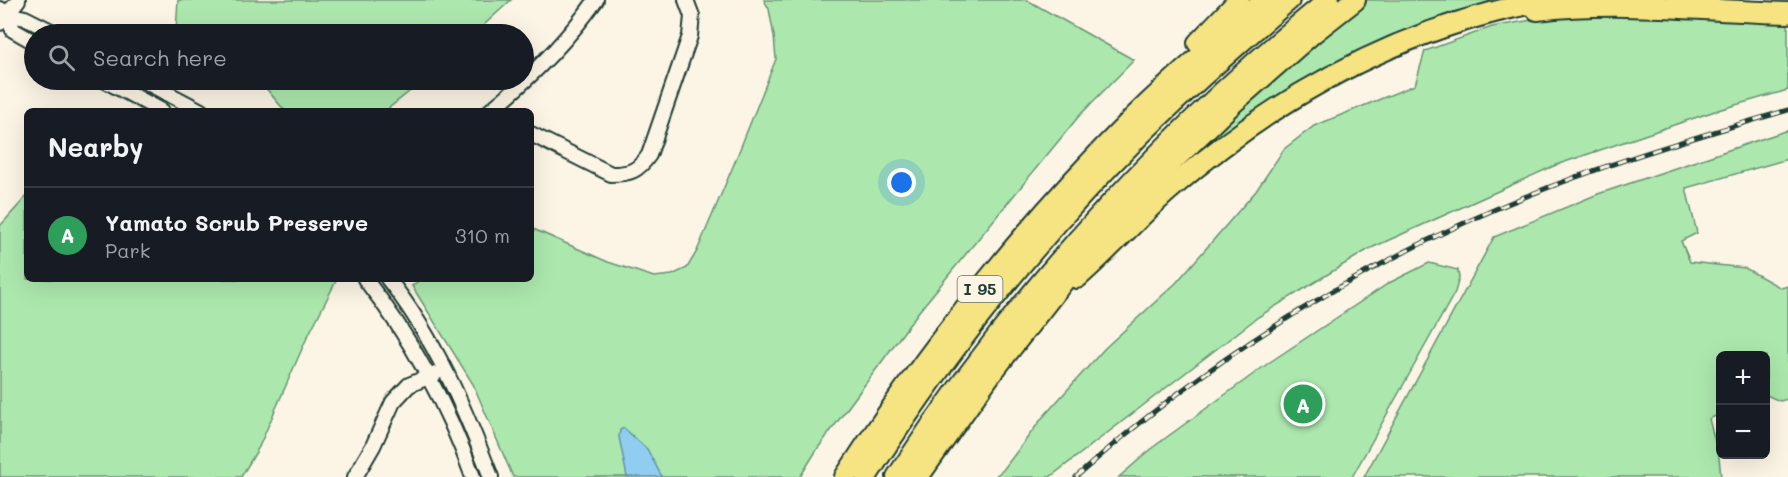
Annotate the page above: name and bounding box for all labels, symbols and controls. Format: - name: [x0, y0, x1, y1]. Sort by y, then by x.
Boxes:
- search box: [24, 24, 534, 90]
- icon: search: [45, 41, 78, 74]
- text: Search here: [93, 43, 227, 72]
- text: Nearby: [48, 130, 143, 164]
- your location: [887, 168, 916, 197]
- text: Yamato Scrub Preserve: [105, 208, 368, 237]
- text: A: [61, 222, 74, 248]
- text: 310 m: [455, 222, 510, 248]
- text: Park: [105, 237, 150, 263]
- road number: I 95: [958, 276, 1002, 302]
- map controls: [1716, 351, 1770, 459]
- button: +: [1716, 351, 1770, 405]
- pin: A: [1284, 382, 1322, 426]
- button: −: [1716, 405, 1770, 459]

